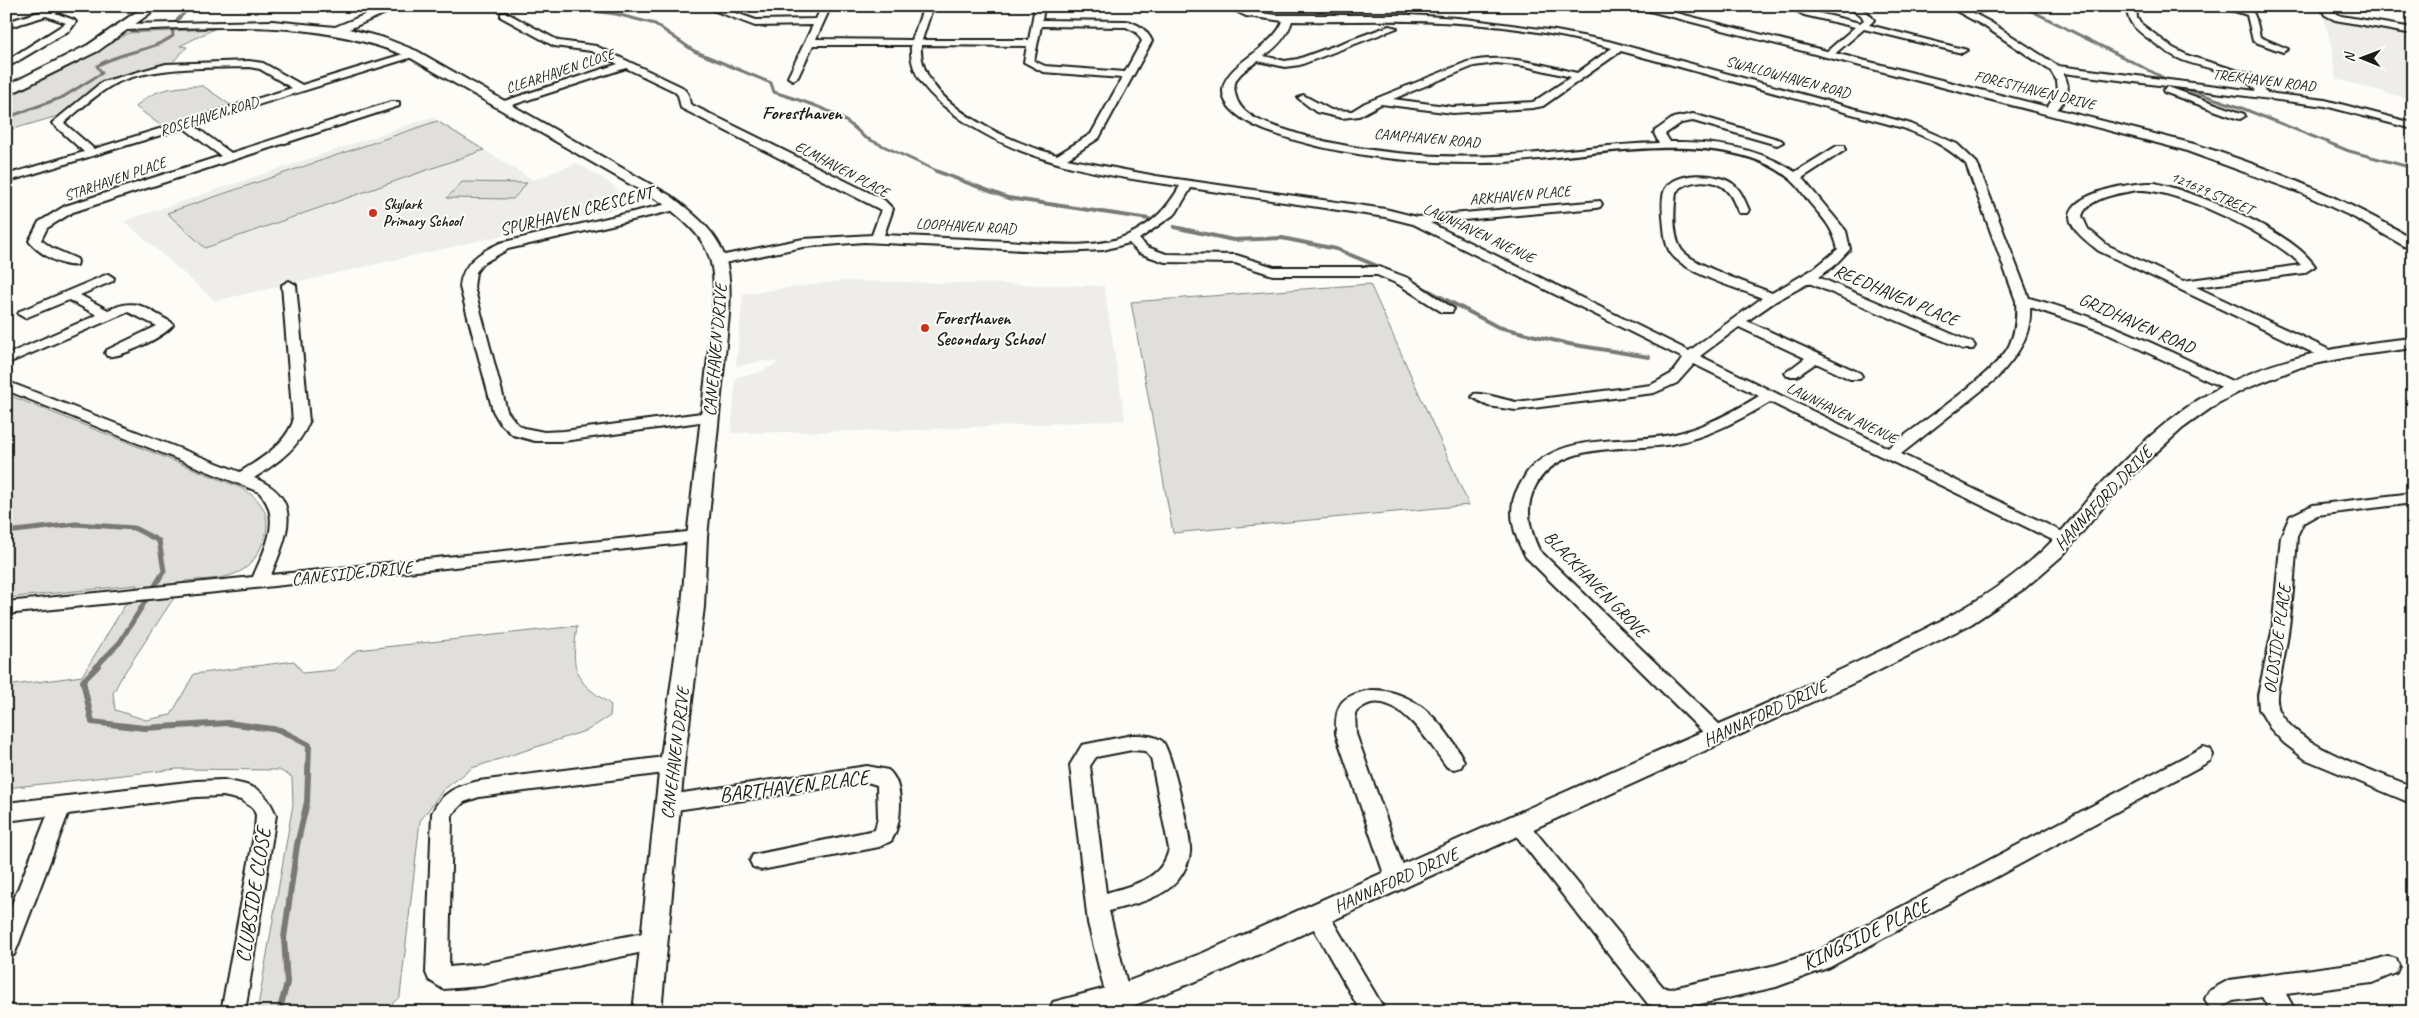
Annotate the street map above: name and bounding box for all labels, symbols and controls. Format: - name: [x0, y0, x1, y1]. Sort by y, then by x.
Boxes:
- north arrow: [2336, 32, 2386, 82]
- street label: CLEARHAVEN CLOSE: [503, 44, 619, 98]
- text: N: [2341, 51, 2358, 62]
- street label: SWALLOWHAVEN ROAD: [1724, 52, 1853, 104]
- street label: TREKHAVEN ROAD: [2211, 65, 2318, 96]
- street label: FORESTHAVEN DRIVE: [1973, 66, 2099, 115]
- street label: ROSEHAVEN ROAD: [157, 92, 262, 141]
- district label: Foresthaven: [762, 101, 843, 125]
- street label: CAMPHAVEN ROAD: [1373, 124, 1482, 153]
- street label: ELMHAVEN PLACE: [792, 137, 893, 203]
- street label: STARHAVEN PLACE: [62, 153, 170, 206]
- street label: 121679 STREET: [2167, 167, 2259, 221]
- street label: SPURHAVEN CRESCENT: [497, 180, 660, 241]
- street label: ARKHAVEN PLACE: [1469, 181, 1573, 209]
- place label: Skylark Primary School: [383, 195, 465, 231]
- street label: LAWNHAVEN AVENUE: [1420, 199, 1539, 268]
- marker: Skylark Primary School: [367, 207, 379, 219]
- street label: LOOPHAVEN ROAD: [915, 214, 1018, 239]
- street label: REEDHAVEN PLACE: [1831, 259, 1963, 332]
- street label: CANEHAVEN DRIVE: [698, 281, 732, 417]
- street label: GRIDHAVEN ROAD: [2076, 288, 2200, 359]
- place label: Foresthaven Secondary School: [935, 307, 1047, 350]
- marker: Foresthaven Secondary School: [919, 322, 931, 334]
- street label: LAWNHAVEN AVENUE: [1783, 378, 1902, 449]
- street label: HANNAFORD DRIVE: [2049, 440, 2158, 555]
- street label: BLACKHAVEN GROVE: [1539, 526, 1654, 644]
- street label: CANESIDE DRIVE: [290, 555, 416, 590]
- street label: OLDSIDE PLACE: [2258, 581, 2296, 695]
- street label: HANNAFORD DRIVE: [1700, 674, 1832, 751]
- street label: CANEHAVEN DRIVE: [656, 683, 694, 820]
- street label: BARTHAVEN PLACE: [718, 764, 873, 808]
- street label: CLUBSIDE CLOSE: [230, 823, 277, 964]
- street label: HANNAFORD DRIVE: [1330, 842, 1464, 917]
- street label: KINGSIDE PLACE: [1798, 891, 1936, 976]

